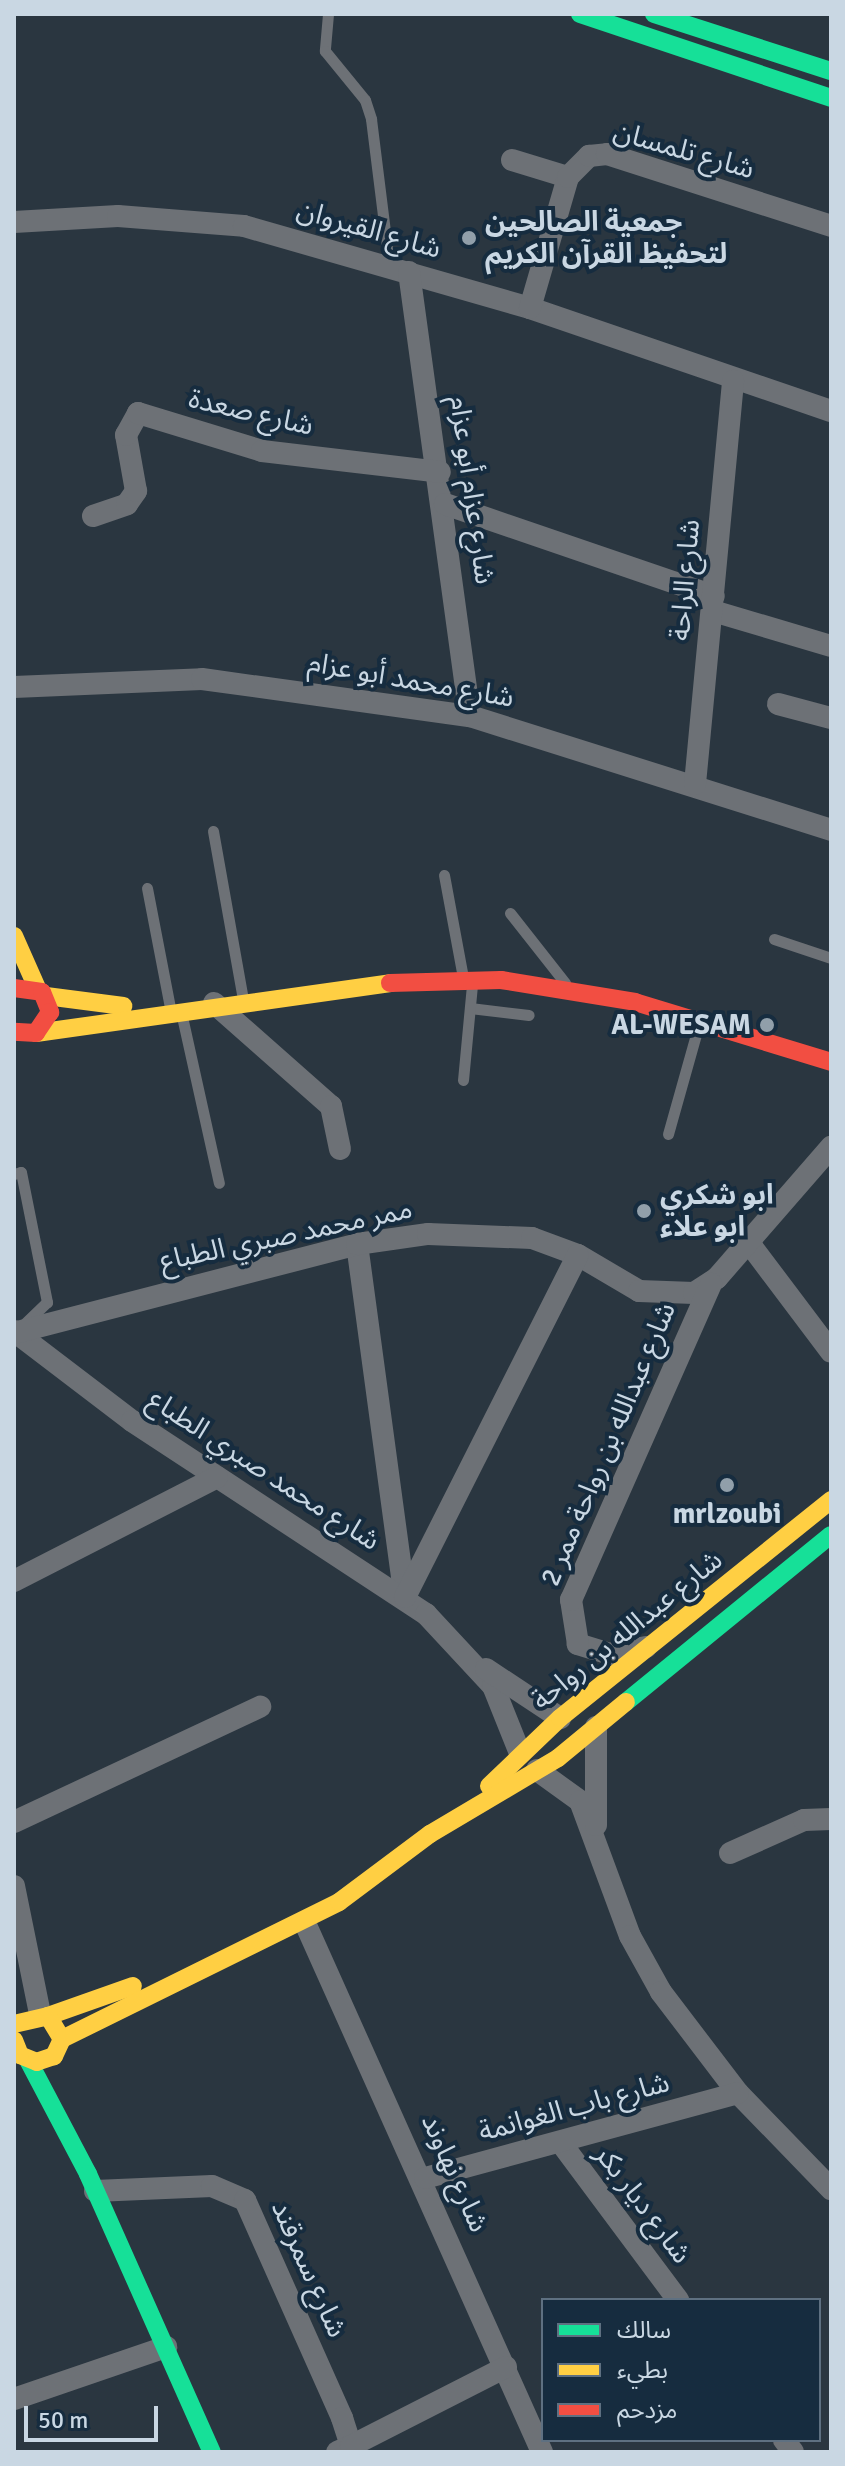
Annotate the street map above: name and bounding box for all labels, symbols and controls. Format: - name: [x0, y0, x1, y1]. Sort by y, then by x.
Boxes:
- street label: شارع تلمسان: [610, 114, 758, 186]
- street label: شارع القيروان: [293, 192, 445, 266]
- place label: جمعية الصالحين لتحفيظ القرآن الكريم: [485, 205, 727, 271]
- marker: جمعية الصالحين لتحفيظ القرآن الكريم: [460, 229, 478, 247]
- street label: شارع صعدة: [185, 381, 317, 443]
- street label: شارع عزام أبو عزام: [442, 394, 502, 586]
- street label: شارع الراحة: [663, 518, 707, 642]
- street label: شارع محمد أبو عزام: [305, 645, 517, 715]
- place label: AL-WESAM: [611, 1008, 751, 1042]
- marker: AL-WESAM: [758, 1016, 776, 1034]
- place label: ابو شكري ابو علاء: [660, 1178, 774, 1244]
- street label: ممر محمد صبري الطباع: [157, 1192, 415, 1278]
- marker: ابو شكري ابو علاء: [635, 1202, 653, 1220]
- street label: شارع عبدالله بن رواحة ممر 2: [533, 1297, 683, 1591]
- street label: شارع محمد صبري الطباع: [142, 1382, 386, 1558]
- marker: mrlzoubi: [718, 1476, 736, 1494]
- place label: mrlzoubi: [673, 1497, 781, 1531]
- street label: شارع عبدالله بن رواحة: [525, 1543, 729, 1717]
- street label: شارع باب الغوانمة: [475, 2065, 673, 2149]
- street label: شارع نهاوند: [414, 2109, 496, 2237]
- street label: شارع ديار بكر: [587, 2138, 699, 2270]
- street label: شارع سمرقند: [264, 2195, 354, 2343]
- legend: [541, 2298, 821, 2442]
- text: سالك: [617, 2315, 671, 2345]
- text: بطيء: [617, 2355, 668, 2385]
- scale bar: [28, 2390, 162, 2440]
- text: مزدحم: [617, 2395, 677, 2425]
- text: 50 m: [38, 2405, 88, 2435]

